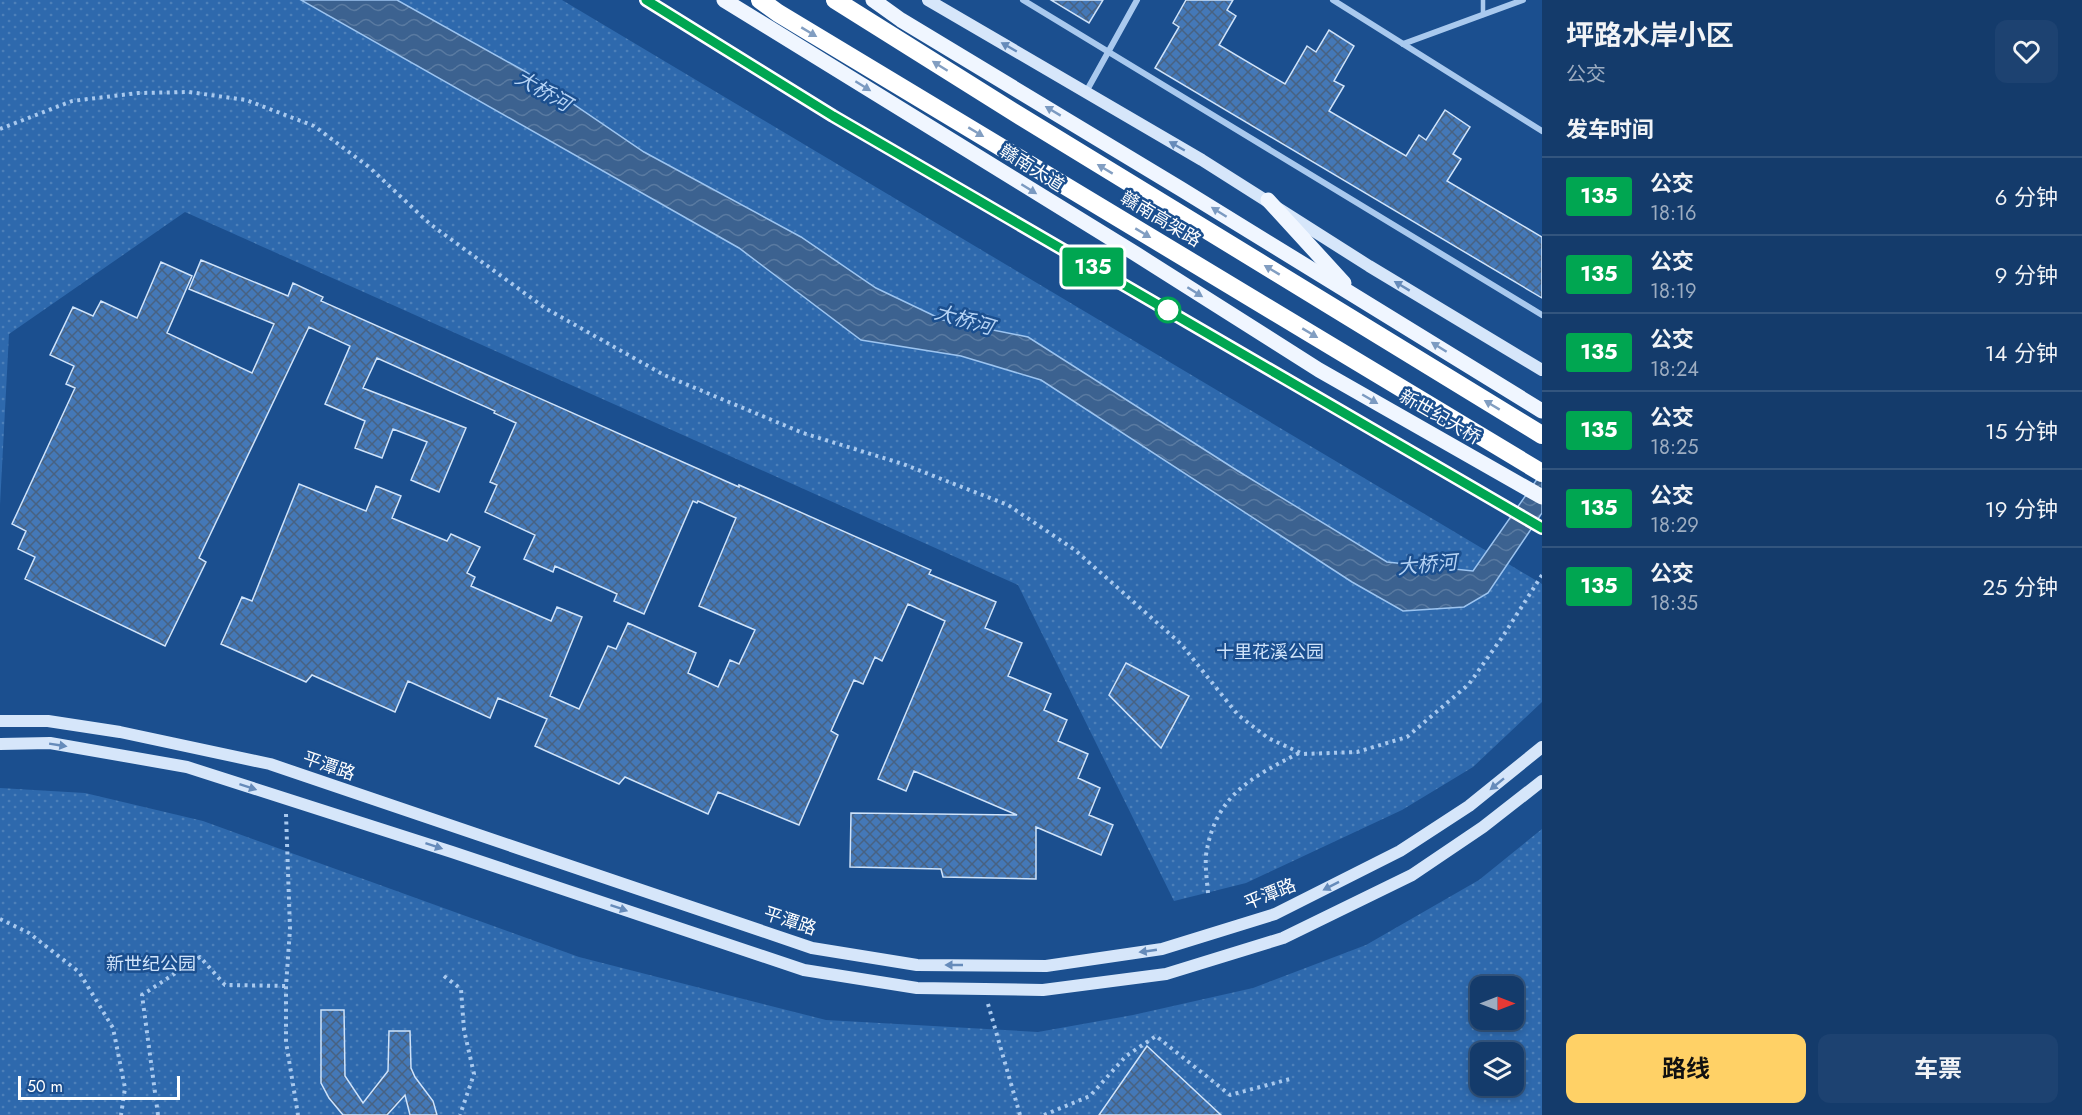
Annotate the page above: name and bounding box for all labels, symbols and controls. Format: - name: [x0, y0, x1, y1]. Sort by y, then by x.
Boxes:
- text: 坪路水岸小区: [1566, 15, 1734, 56]
- button: heart: [1995, 20, 2058, 83]
- one-way arrow: [801, 26, 817, 37]
- one-way arrow: [1000, 42, 1017, 52]
- text: 公交: [1566, 60, 1606, 89]
- one-way arrow: [932, 61, 948, 72]
- water label: 大桥河: [510, 63, 580, 121]
- one-way arrow: [855, 81, 871, 92]
- one-way arrow: [1045, 106, 1061, 117]
- text: 发车时间: [1566, 113, 1654, 145]
- one-way arrow: [968, 127, 984, 138]
- street label: 赣南大道: [995, 138, 1069, 198]
- one-way arrow: [1169, 140, 1185, 151]
- one-way arrow: [1097, 163, 1113, 174]
- text: 公交: [1650, 167, 1694, 199]
- text: 135: [1580, 181, 1618, 211]
- text: 6 分钟: [1995, 181, 2058, 213]
- one-way arrow: [1021, 183, 1037, 194]
- street label: 赣南高架路: [1116, 185, 1206, 253]
- text: 18:16: [1650, 199, 1696, 228]
- one-way arrow: [1211, 207, 1227, 218]
- one-way arrow: [1135, 227, 1151, 238]
- text: 公交: [1650, 245, 1694, 277]
- line badge: 135: [1058, 248, 1128, 286]
- text: 135: [1074, 252, 1112, 282]
- text: 135: [1580, 259, 1618, 289]
- text: 9 分钟: [1995, 259, 2058, 291]
- one-way arrow: [1264, 265, 1280, 276]
- text: 18:19: [1650, 277, 1696, 306]
- one-way arrow: [1394, 280, 1410, 291]
- one-way arrow: [1186, 286, 1203, 297]
- unlabelled marker: [1155, 297, 1181, 323]
- water label: 大桥河: [931, 298, 1001, 343]
- text: 公交: [1650, 323, 1694, 355]
- one-way arrow: [1302, 328, 1318, 339]
- text: 135: [1580, 337, 1618, 367]
- text: 14 分钟: [1985, 337, 2058, 369]
- one-way arrow: [1431, 342, 1447, 353]
- text: 18:24: [1650, 355, 1699, 384]
- street label: 新世纪大桥: [1395, 383, 1485, 451]
- one-way arrow: [1362, 394, 1378, 405]
- one-way arrow: [1484, 399, 1500, 410]
- text: 公交: [1650, 401, 1694, 433]
- text: 135: [1580, 415, 1618, 445]
- text: 15 分钟: [1985, 415, 2058, 447]
- text: 18:25: [1650, 433, 1699, 462]
- text: 公交: [1650, 479, 1694, 511]
- text: 135: [1580, 493, 1618, 523]
- text: 19 分钟: [1985, 493, 2058, 525]
- text: 18:29: [1650, 511, 1699, 540]
- water label: 大桥河: [1396, 548, 1462, 582]
- text: 公交: [1650, 557, 1694, 589]
- text: 135: [1580, 571, 1618, 601]
- text: 25 分钟: [1982, 571, 2058, 603]
- text: 18:35: [1650, 589, 1698, 618]
- park label: 十里花溪公园: [1216, 639, 1324, 665]
- one-way arrow: [49, 740, 68, 749]
- street label: 平潭路: [299, 745, 359, 787]
- one-way arrow: [1489, 777, 1504, 789]
- one-way arrow: [239, 782, 257, 792]
- one-way arrow: [425, 842, 443, 851]
- street label: 平潭路: [1240, 872, 1300, 916]
- one-way arrow: [1323, 881, 1340, 891]
- street label: 平潭路: [760, 900, 820, 942]
- one-way arrow: [610, 903, 628, 913]
- one-way arrow: [1139, 946, 1158, 955]
- park label: 新世纪公园: [106, 951, 196, 977]
- one-way arrow: [945, 960, 964, 970]
- north arrow: [1470, 976, 1524, 1030]
- map controls: [1470, 976, 1524, 1096]
- button: 路线: [1566, 1034, 1806, 1103]
- button: 车票: [1818, 1034, 2058, 1103]
- button: layers: [1470, 1042, 1524, 1096]
- scale bar: [18, 1073, 180, 1100]
- text: 50 m: [27, 1075, 63, 1098]

